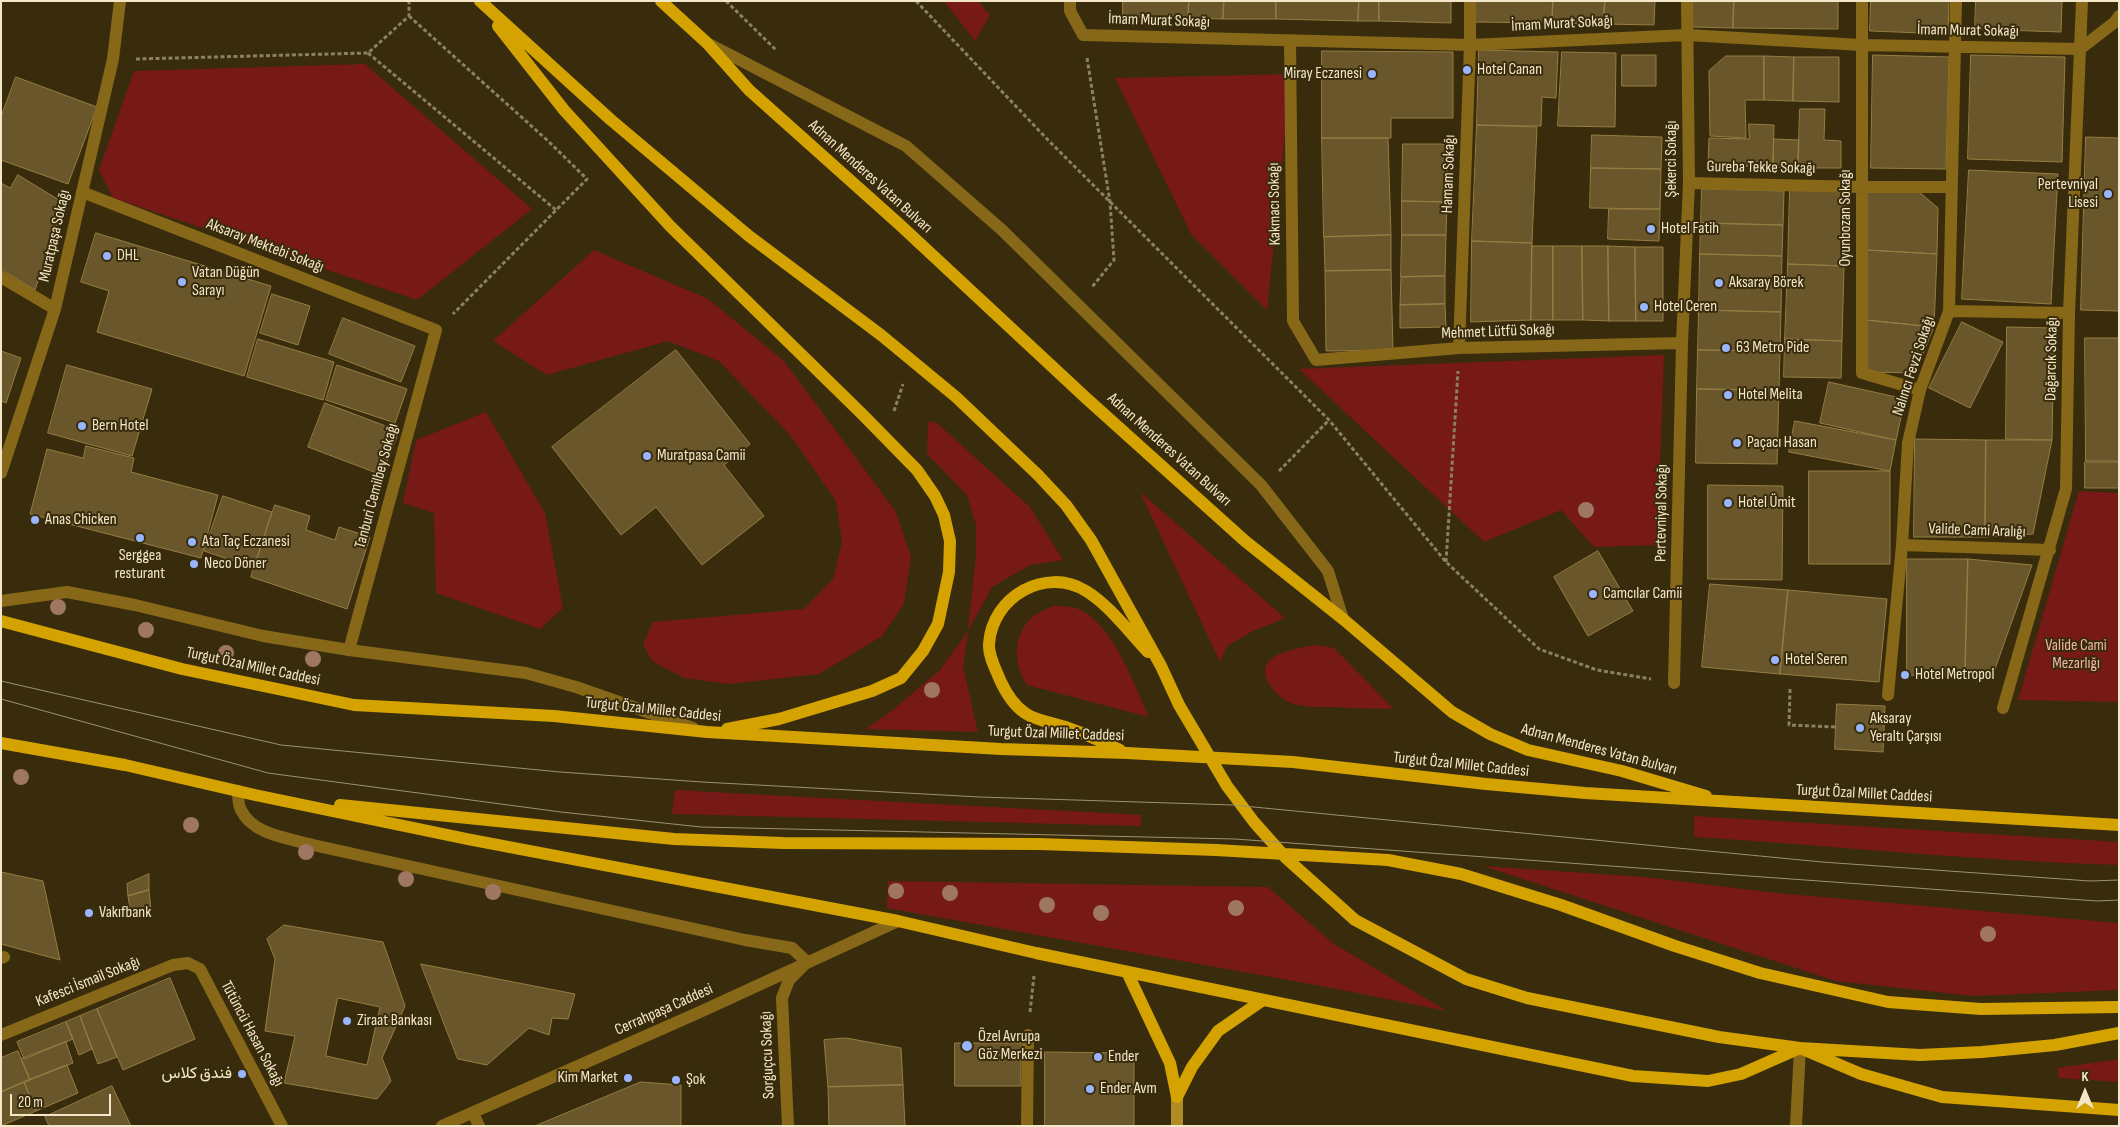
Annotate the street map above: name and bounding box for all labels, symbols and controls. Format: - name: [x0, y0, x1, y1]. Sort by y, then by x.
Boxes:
- street label: İmam Murat Sokağı: [1108, 10, 1210, 32]
- street label: İmam Murat Sokağı: [1511, 12, 1613, 36]
- street label: İmam Murat Sokağı: [1917, 21, 2019, 41]
- place label: Hotel Canan: [1477, 60, 1542, 80]
- place label: Miray Eczanesi: [1284, 64, 1362, 84]
- marker: Hotel Canan: [1461, 64, 1473, 76]
- marker: Miray Eczanesi: [1366, 68, 1378, 80]
- street label: Adnan Menderes Vatan Bulvarı: [804, 116, 936, 238]
- street label: Şekerci Sokağı: [1662, 121, 1682, 197]
- street label: Hamam Sokağı: [1438, 134, 1460, 214]
- street label: Gureba Tekke Sokağı: [1706, 157, 1816, 179]
- street label: Kakmacı Sokağı: [1265, 162, 1285, 246]
- street label: Oyunbozan Sokağı: [1836, 169, 1856, 267]
- place label: Pertevniyal Lisesi: [2038, 175, 2098, 213]
- street label: Muratpaşa Sokağı: [35, 188, 75, 284]
- marker: Pertevniyal Lisesi: [2102, 188, 2114, 200]
- street label: Aksaray Mektebi Sokağı: [203, 215, 327, 277]
- place label: Hotel Fatih: [1661, 219, 1719, 239]
- marker: Hotel Fatih: [1645, 223, 1657, 235]
- place label: DHL: [117, 246, 139, 266]
- marker: DHL: [101, 250, 113, 262]
- place label: Vatan Düğün Sarayı: [192, 263, 260, 301]
- place label: Aksaray Börek: [1729, 273, 1804, 293]
- marker: Vatan Düğün Sarayı: [176, 276, 188, 288]
- marker: Aksaray Börek: [1713, 277, 1725, 289]
- place label: Hotel Ceren: [1654, 297, 1717, 317]
- marker: Hotel Ceren: [1638, 301, 1650, 313]
- street label: Nalıncı Fevzi Sokağı: [1889, 314, 1939, 418]
- street label: Dağarcık Sokağı: [2042, 317, 2062, 401]
- street label: Mehmet Lütfü Sokağı: [1441, 320, 1555, 344]
- place label: 63 Metro Pide: [1736, 338, 1809, 358]
- marker: 63 Metro Pide: [1720, 342, 1732, 354]
- place label: Hotel Melita: [1738, 385, 1803, 405]
- street label: Adnan Menderes Vatan Bulvarı: [1103, 389, 1235, 511]
- marker: Hotel Melita: [1722, 389, 1734, 401]
- place label: Bern Hotel: [92, 416, 148, 436]
- marker: Bern Hotel: [76, 420, 88, 432]
- street label: Tanburi Cemilbey Sokağı: [351, 421, 403, 551]
- place label: Paçacı Hasan: [1747, 433, 1817, 453]
- marker: Paçacı Hasan: [1731, 437, 1743, 449]
- place label: Muratpasa Camii: [657, 446, 746, 466]
- marker: Muratpasa Camii: [641, 450, 653, 462]
- street label: Pertevniyal Sokağı: [1652, 464, 1672, 562]
- place label: Hotel Ümit: [1738, 493, 1796, 513]
- marker: Hotel Ümit: [1722, 497, 1734, 509]
- place label: Anas Chicken: [45, 510, 117, 530]
- marker: Anas Chicken: [29, 514, 41, 526]
- street label: Valide Cami Aralığı: [1928, 520, 2026, 542]
- marker: Serggea resturant: [134, 532, 146, 544]
- place label: Ata Taç Eczanesi: [202, 532, 290, 552]
- marker: Ata Taç Eczanesi: [186, 536, 198, 548]
- place label: Serggea resturant: [115, 546, 165, 584]
- place label: Neco Döner: [204, 554, 266, 574]
- marker: Neco Döner: [188, 558, 200, 570]
- place label: Camcılar Camii: [1603, 584, 1682, 604]
- marker: Camcılar Camii: [1587, 588, 1599, 600]
- park label: Valide Cami Mezarlığı: [2045, 636, 2107, 674]
- street label: Turgut Özal Millet Caddesi: [184, 643, 322, 691]
- place label: Hotel Seren: [1785, 650, 1847, 670]
- marker: Hotel Seren: [1769, 654, 1781, 666]
- place label: Hotel Metropol: [1915, 665, 1994, 685]
- marker: Hotel Metropol: [1899, 669, 1911, 681]
- street label: Turgut Özal Millet Caddesi: [584, 693, 722, 727]
- place label: Aksaray Yeraltı Çarşısı: [1870, 709, 1942, 747]
- street label: Adnan Menderes Vatan Bulvarı: [1519, 720, 1679, 780]
- street label: Turgut Özal Millet Caddesi: [988, 722, 1124, 746]
- marker: Aksaray Yeraltı Çarşısı: [1854, 722, 1866, 734]
- street label: Turgut Özal Millet Caddesi: [1392, 748, 1530, 782]
- street label: Turgut Özal Millet Caddesi: [1795, 781, 1933, 807]
- place label: Vakıfbank: [99, 903, 151, 923]
- marker: Vakıfbank: [83, 907, 95, 919]
- street label: Kafesci İsmail Sokağı: [33, 952, 143, 1012]
- street label: Tütüncü Hasan Sokağı: [216, 978, 288, 1090]
- street label: Cerrahpașa Caddesi: [612, 980, 716, 1040]
- place label: Ziraat Bankası: [357, 1011, 432, 1031]
- street label: Sorguçcu Sokağı: [757, 1011, 779, 1099]
- marker: Ziraat Bankası: [341, 1015, 353, 1027]
- place label: Özel Avrupa Göz Merkezi: [978, 1027, 1042, 1065]
- marker: Özel Avrupa Göz Merkezi: [960, 1039, 974, 1053]
- place label: Ender: [1108, 1047, 1139, 1067]
- marker: Ender: [1092, 1051, 1104, 1063]
- place label: فندق كلاس: [162, 1064, 232, 1084]
- north arrow: [2060, 1067, 2110, 1117]
- marker: فندق كلاس: [236, 1068, 248, 1080]
- place label: Kim Market: [558, 1068, 618, 1088]
- text: K: [2082, 1068, 2088, 1085]
- place label: Şok: [686, 1070, 706, 1090]
- marker: Kim Market: [622, 1072, 634, 1084]
- marker: Şok: [670, 1074, 682, 1086]
- place label: Ender Avm: [1100, 1079, 1157, 1099]
- marker: Ender Avm: [1084, 1083, 1096, 1095]
- scale bar: [12, 1084, 114, 1116]
- text: 20 m: [18, 1093, 43, 1112]

